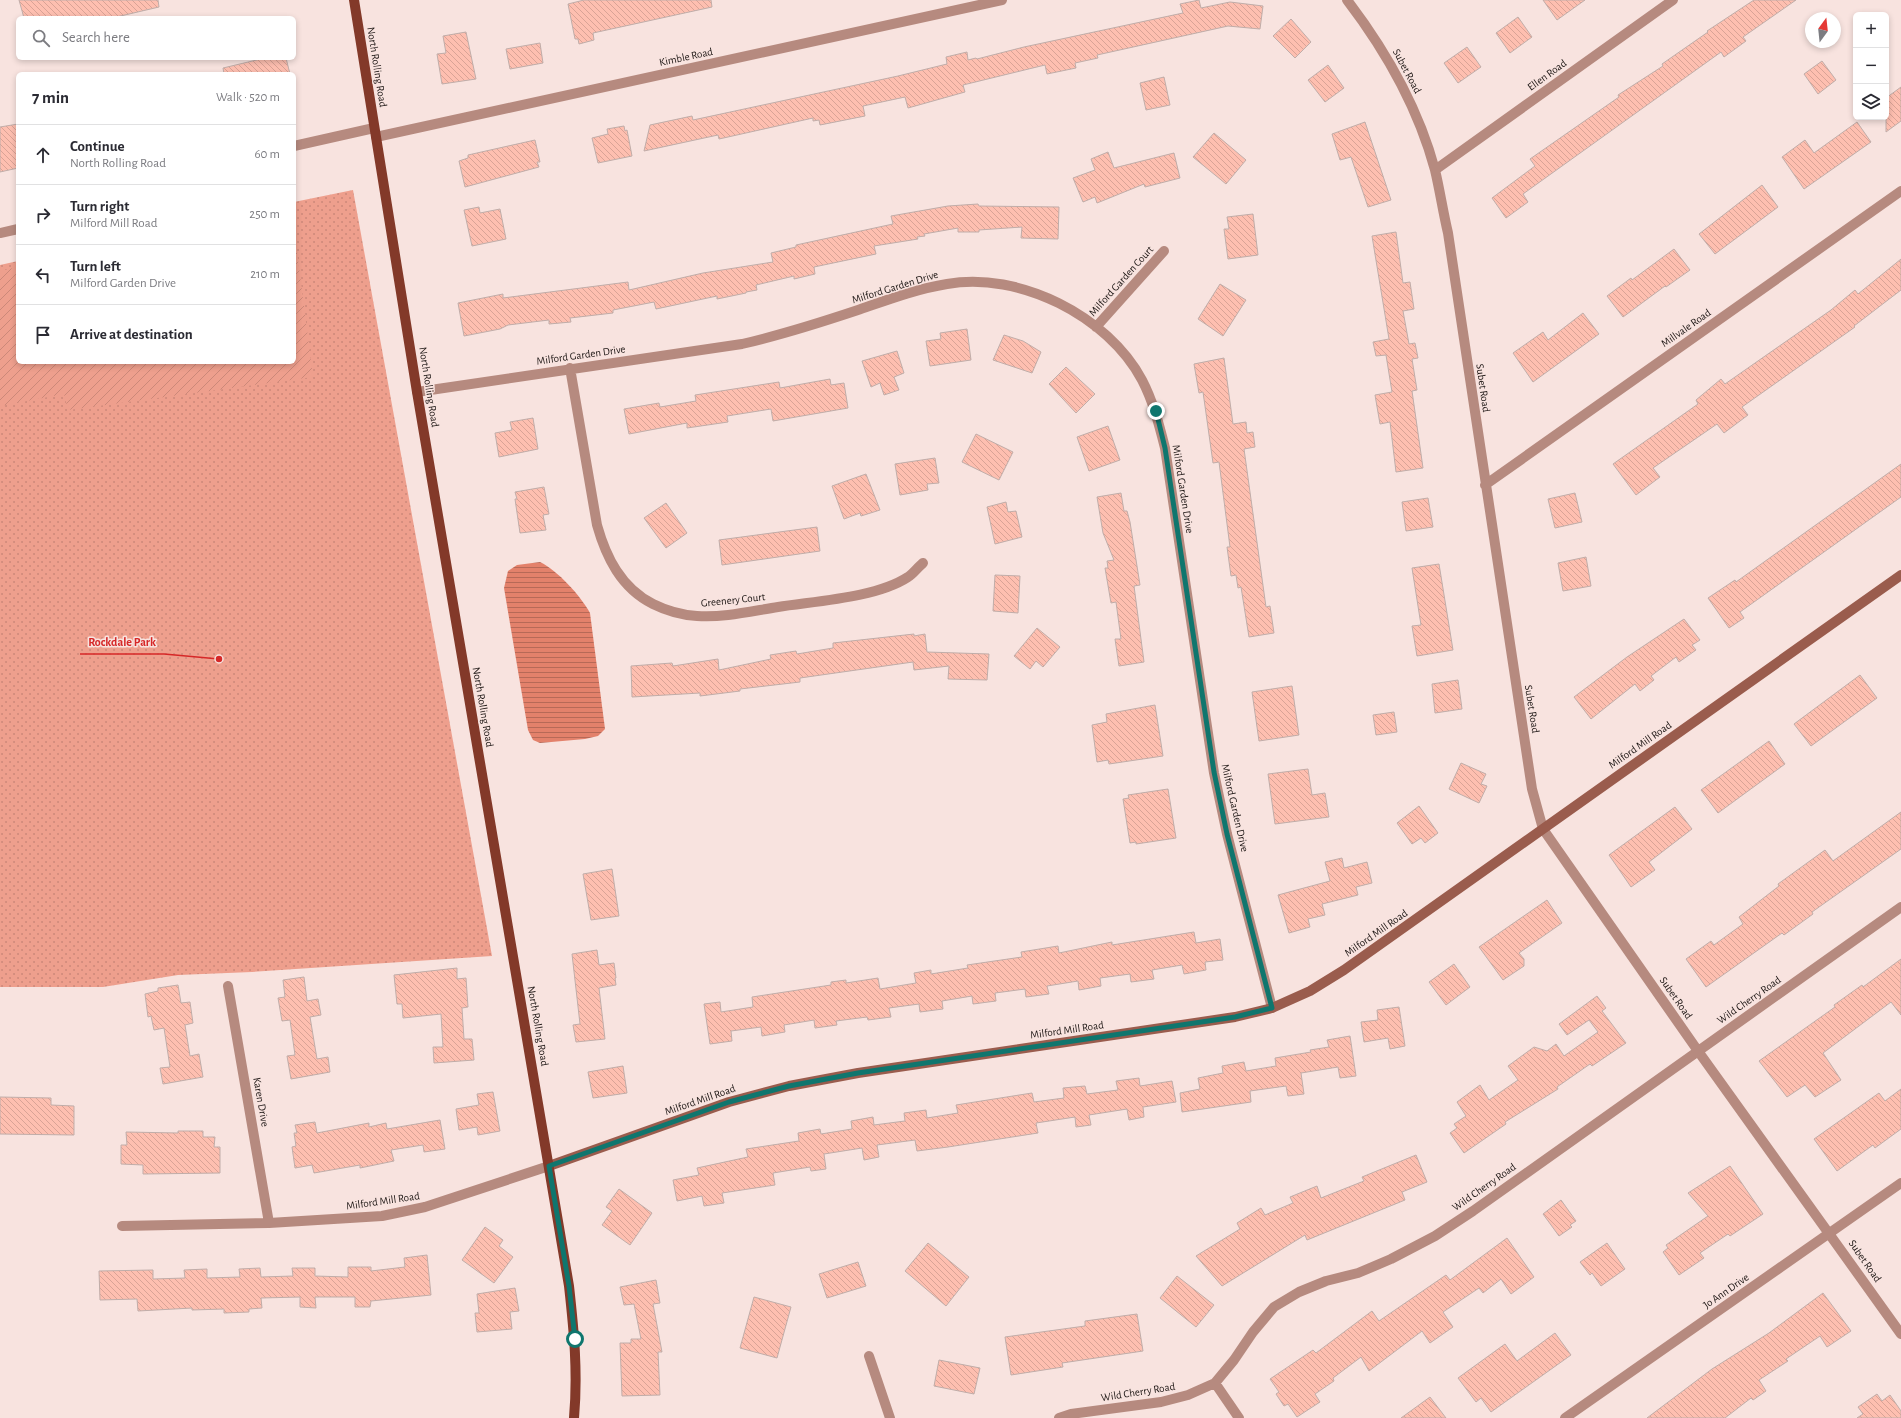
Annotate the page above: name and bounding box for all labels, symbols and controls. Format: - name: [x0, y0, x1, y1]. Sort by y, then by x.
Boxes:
- north arrow: [1805, 12, 1841, 48]
- map controls: [1853, 12, 1889, 120]
- button: +: [1853, 12, 1889, 48]
- search box: [16, 16, 296, 60]
- street label: North Rolling Road: [365, 26, 389, 108]
- icon: search: [30, 27, 52, 49]
- text: Search here: [62, 30, 130, 45]
- street label: Kimble Road: [658, 46, 714, 68]
- street label: Subet Road: [1391, 47, 1423, 95]
- button: −: [1853, 48, 1889, 84]
- street label: Ellen Road: [1525, 57, 1569, 93]
- button: layers: [1853, 84, 1889, 120]
- text: 7 min: [32, 89, 69, 106]
- text: Walk · 520 m: [216, 91, 280, 104]
- text: Continue: [70, 139, 125, 154]
- icon: ahead: [32, 144, 54, 166]
- text: 60 m: [254, 148, 280, 161]
- text: North Rolling Road: [70, 157, 166, 170]
- text: Turn right: [70, 199, 129, 214]
- icon: right: [32, 204, 54, 226]
- text: 250 m: [249, 208, 280, 221]
- text: Milford Mill Road: [70, 217, 157, 230]
- street label: Milford Garden Court: [1087, 243, 1156, 318]
- text: Turn left: [70, 259, 121, 274]
- icon: left: [32, 264, 54, 286]
- text: 210 m: [250, 268, 280, 281]
- street label: Milford Garden Drive: [851, 269, 939, 305]
- text: Milford Garden Drive: [70, 277, 176, 290]
- street label: Millvale Road: [1659, 307, 1713, 349]
- icon: arrive: [32, 324, 54, 346]
- text: Arrive at destination: [70, 327, 193, 342]
- street label: Milford Garden Drive: [536, 343, 626, 367]
- street label: North Rolling Road: [417, 346, 441, 428]
- street label: Subet Road: [1474, 363, 1492, 413]
- route end: [1147, 402, 1165, 420]
- street label: Milford Garden Drive: [1171, 444, 1195, 534]
- street label: Greenery Court: [700, 591, 766, 609]
- callout: Rockdale Park: [80, 630, 164, 654]
- text: Rockdale Park: [88, 636, 156, 648]
- street label: North Rolling Road: [471, 666, 496, 748]
- street label: Subet Road: [1523, 684, 1541, 734]
- street label: Milford Mill Road: [1607, 719, 1674, 771]
- street label: Milford Garden Drive: [1220, 763, 1250, 853]
- street label: Milford Mill Road: [1343, 907, 1410, 959]
- street label: Wild Cherry Road: [1715, 974, 1783, 1026]
- street label: Subet Road: [1658, 975, 1695, 1021]
- street label: North Rolling Road: [526, 985, 551, 1067]
- street label: Milford Mill Road: [1030, 1019, 1105, 1041]
- street label: Karen Drive: [251, 1076, 271, 1128]
- street label: Milford Mill Road: [663, 1083, 737, 1117]
- street label: Wild Cherry Road: [1450, 1161, 1518, 1213]
- street label: Milford Mill Road: [346, 1190, 421, 1212]
- street label: Subet Road: [1847, 1238, 1884, 1284]
- street label: Jo Ann Drive: [1701, 1271, 1751, 1311]
- route start: [566, 1330, 584, 1348]
- street label: Wild Cherry Road: [1100, 1381, 1176, 1403]

